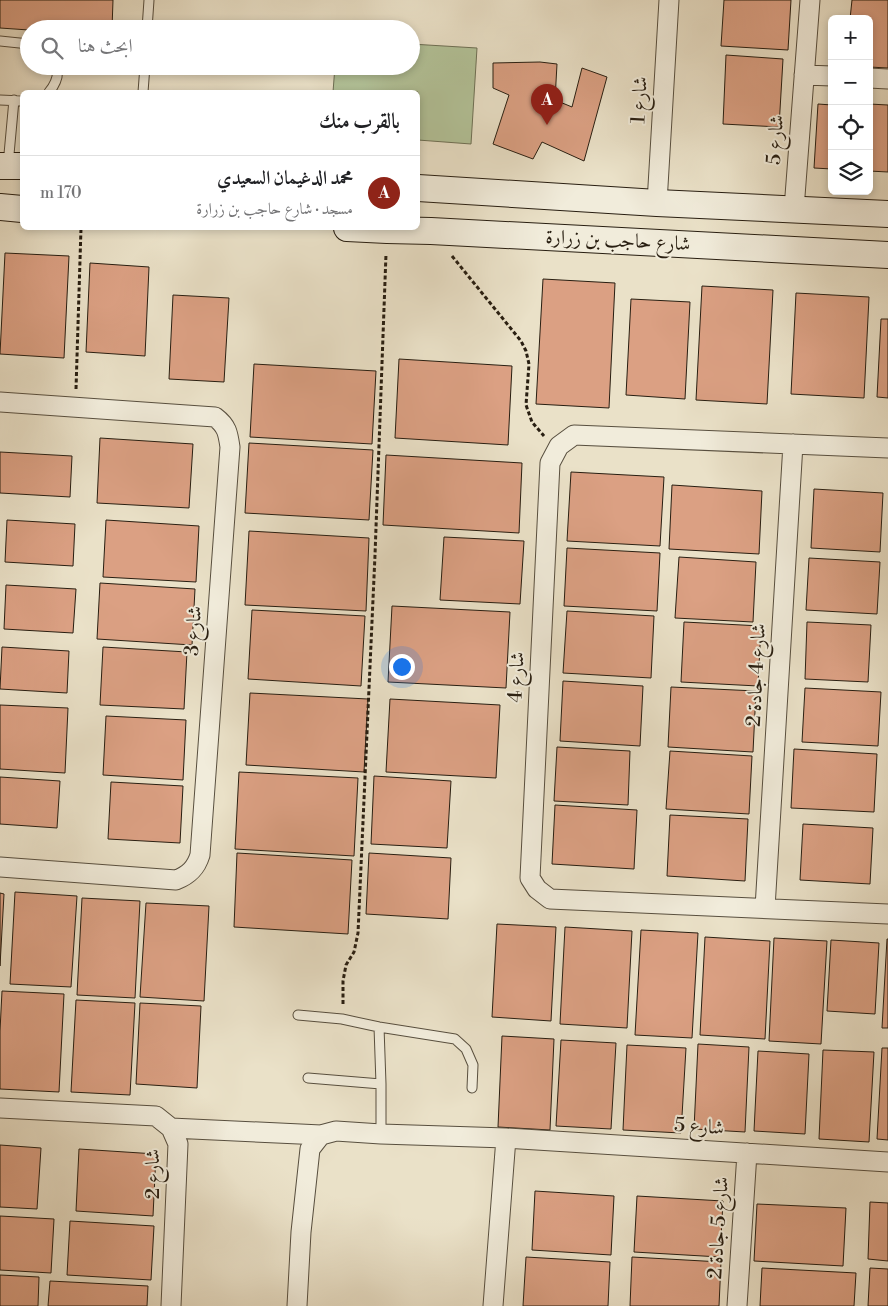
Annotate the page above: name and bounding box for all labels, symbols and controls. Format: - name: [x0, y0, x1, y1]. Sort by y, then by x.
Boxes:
- map controls: [828, 15, 873, 195]
- button: +: [828, 15, 873, 60]
- search box: [20, 20, 420, 75]
- icon: search: [38, 34, 66, 62]
- text: ابحث هنا: [78, 34, 133, 58]
- button: −: [828, 60, 873, 105]
- street label: شارع 1: [626, 76, 658, 125]
- pin: A: [531, 84, 563, 125]
- button: locate: [828, 105, 873, 150]
- text: بالقرب منك: [319, 109, 400, 135]
- street label: شارع 5: [762, 114, 794, 166]
- button: layers: [828, 150, 873, 195]
- text: محمد الدغيمان السعيدي: [217, 166, 353, 190]
- text: 170 m: [40, 183, 82, 203]
- text: A: [378, 183, 390, 203]
- text: مسجد · شارع حاجب بن زرارة: [196, 199, 353, 219]
- street label: شارع حاجب بن زرارة: [545, 225, 691, 261]
- street label: شارع 3: [180, 605, 212, 657]
- street label: شارع 4 جادة 2: [742, 623, 776, 728]
- street label: شارع 4: [503, 651, 535, 703]
- your location: [389, 654, 415, 680]
- street label: شارع 5: [673, 1113, 725, 1145]
- street label: شارع 2: [141, 1149, 170, 1199]
- street label: شارع 5 جادة 2: [703, 1176, 739, 1280]

